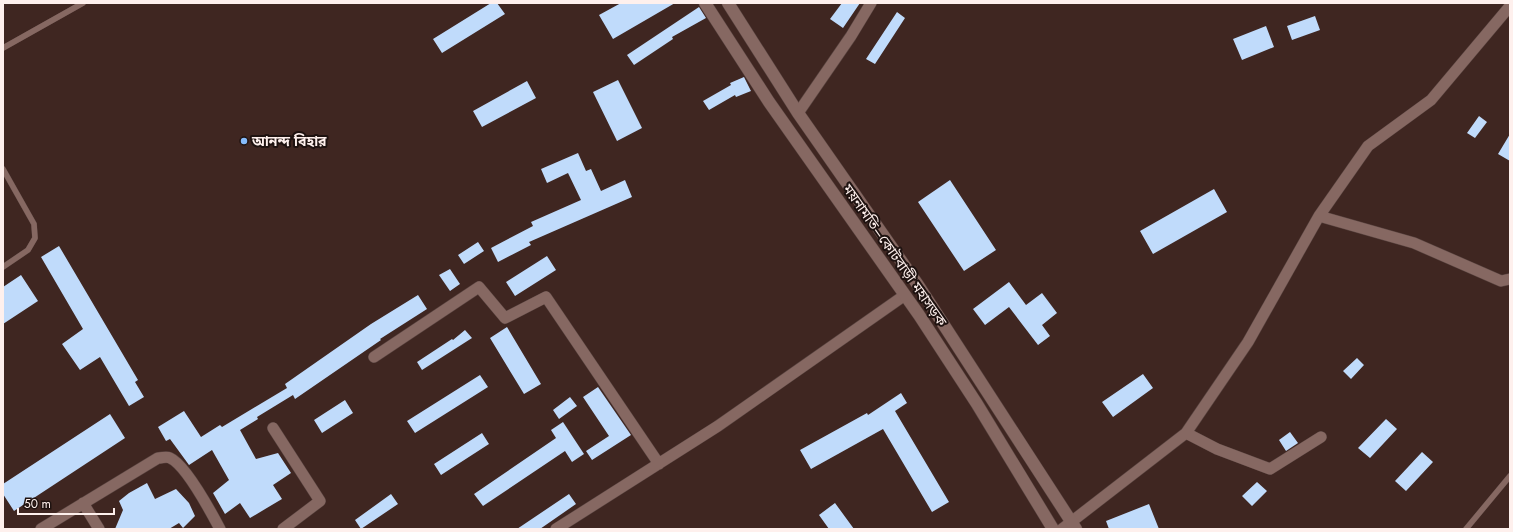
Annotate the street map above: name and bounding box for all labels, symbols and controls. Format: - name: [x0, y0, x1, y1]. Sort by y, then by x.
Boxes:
- place label: আনন্দ বিহার: [251, 131, 327, 151]
- marker: আনন্দ বিহার: [239, 136, 249, 146]
- street label: ময়নামতি–কোটবাড়ী মহাসড়ক: [838, 179, 952, 331]
- scale bar: [18, 490, 114, 516]
- text: 50 m: [24, 495, 51, 513]

